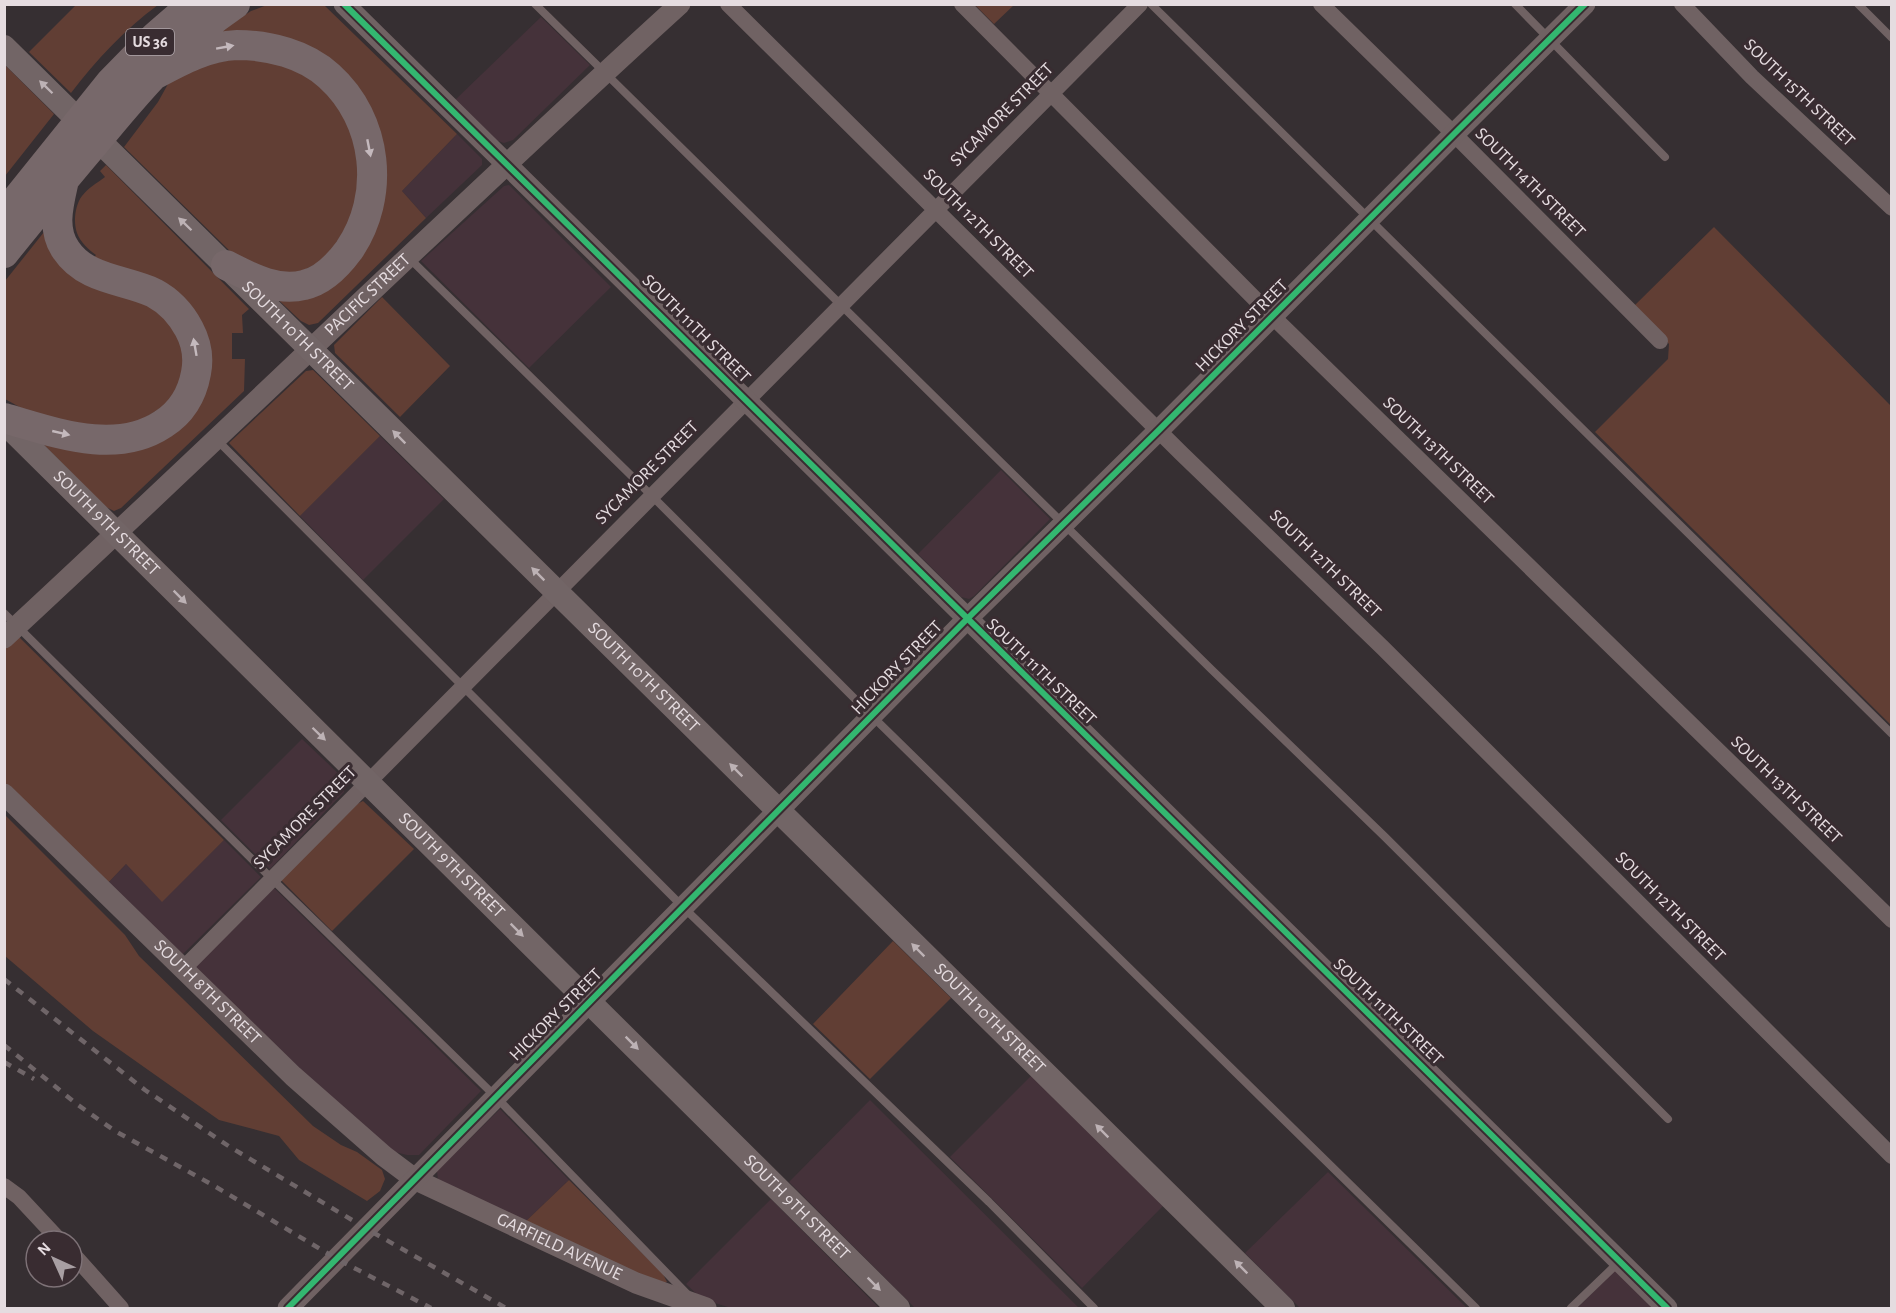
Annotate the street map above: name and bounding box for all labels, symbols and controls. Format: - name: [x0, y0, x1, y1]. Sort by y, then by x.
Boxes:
- road number: US 36: [126, 29, 174, 55]
- street label: SOUTH 15TH STREET: [1740, 36, 1858, 150]
- one-way arrow: [216, 42, 235, 51]
- street label: SYCAMORE STREET: [947, 60, 1057, 170]
- one-way arrow: [39, 81, 53, 95]
- street label: SOUTH 14TH STREET: [1472, 125, 1589, 242]
- one-way arrow: [365, 138, 374, 157]
- street label: SOUTH 12TH STREET: [920, 166, 1036, 282]
- one-way arrow: [177, 217, 192, 231]
- street label: PACIFIC STREET: [321, 250, 414, 340]
- street label: SOUTH 11TH STREET: [638, 271, 754, 387]
- street label: HICKORY STREET: [1192, 276, 1292, 376]
- street label: SOUTH 10TH STREET: [238, 278, 357, 395]
- one-way arrow: [190, 337, 199, 356]
- street label: SOUTH 13TH STREET: [1379, 394, 1497, 508]
- street label: SYCAMORE STREET: [592, 418, 702, 528]
- one-way arrow: [52, 429, 70, 439]
- one-way arrow: [392, 430, 407, 444]
- street label: SOUTH 9TH STREET: [50, 467, 163, 580]
- street label: SOUTH 12TH STREET: [1266, 506, 1384, 622]
- one-way arrow: [530, 567, 545, 581]
- one-way arrow: [172, 590, 186, 604]
- street label: SOUTH 11TH STREET: [983, 615, 1100, 729]
- street label: HICKORY STREET: [848, 618, 946, 718]
- street label: SOUTH 10TH STREET: [584, 619, 703, 736]
- one-way arrow: [311, 726, 325, 740]
- street label: SOUTH 13TH STREET: [1727, 733, 1845, 847]
- street label: SYCAMORE STREET: [250, 763, 360, 873]
- one-way arrow: [730, 764, 744, 778]
- street label: SOUTH 9TH STREET: [395, 809, 508, 922]
- street label: SOUTH 12TH STREET: [1612, 849, 1728, 965]
- one-way arrow: [510, 922, 524, 936]
- street label: SOUTH 8TH STREET: [150, 937, 264, 1048]
- one-way arrow: [911, 942, 925, 957]
- street label: SOUTH 11TH STREET: [1330, 955, 1447, 1069]
- street label: SOUTH 10TH STREET: [930, 960, 1049, 1077]
- street label: HICKORY STREET: [506, 965, 606, 1065]
- one-way arrow: [624, 1036, 638, 1050]
- one-way arrow: [1095, 1124, 1109, 1138]
- street label: SOUTH 9TH STREET: [740, 1151, 853, 1264]
- street label: GARFIELD AVENUE: [494, 1210, 625, 1284]
- north arrow: [24, 1229, 84, 1289]
- text: N: [35, 1240, 54, 1259]
- one-way arrow: [1234, 1261, 1248, 1275]
- one-way arrow: [867, 1277, 881, 1292]

